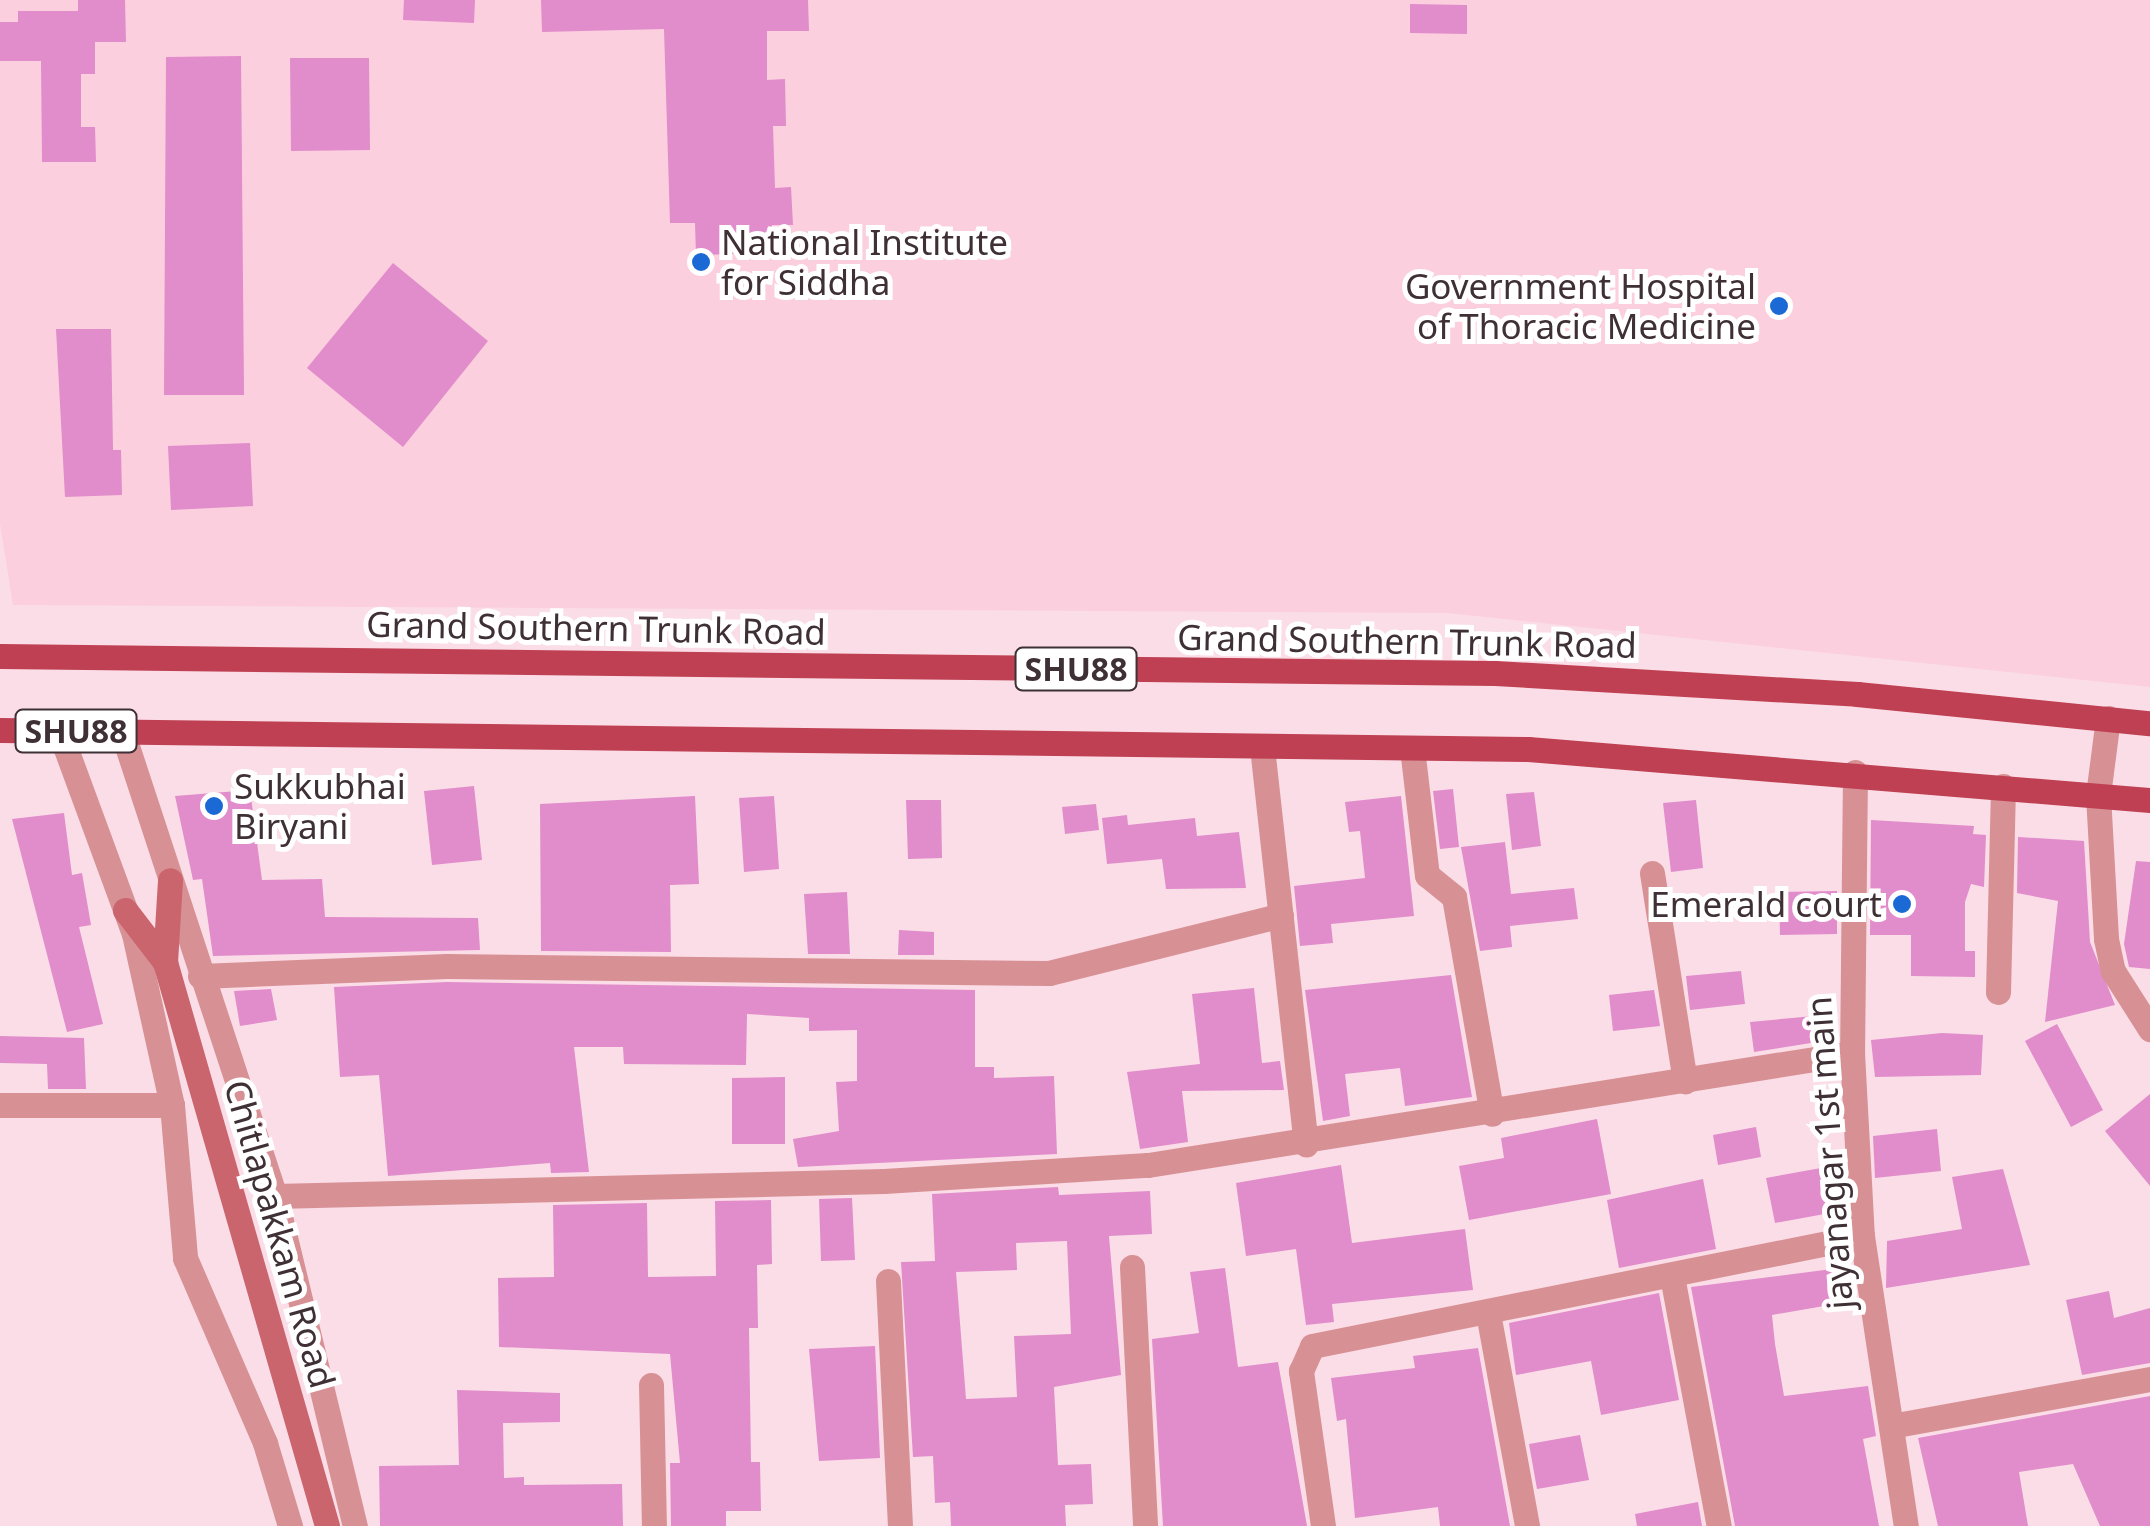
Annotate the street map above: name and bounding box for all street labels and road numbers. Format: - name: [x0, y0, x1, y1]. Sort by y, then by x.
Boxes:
- street label: Grand Southern Trunk Road: [366, 603, 826, 653]
- street label: Grand Southern Trunk Road: [1177, 616, 1637, 666]
- road number: SHU88: [1014, 642, 1138, 696]
- road number: SHU88: [13, 704, 138, 758]
- street label: jayanagar 1st main: [1797, 995, 1861, 1311]
- street label: Chitlapakkam Road: [216, 1075, 344, 1393]

